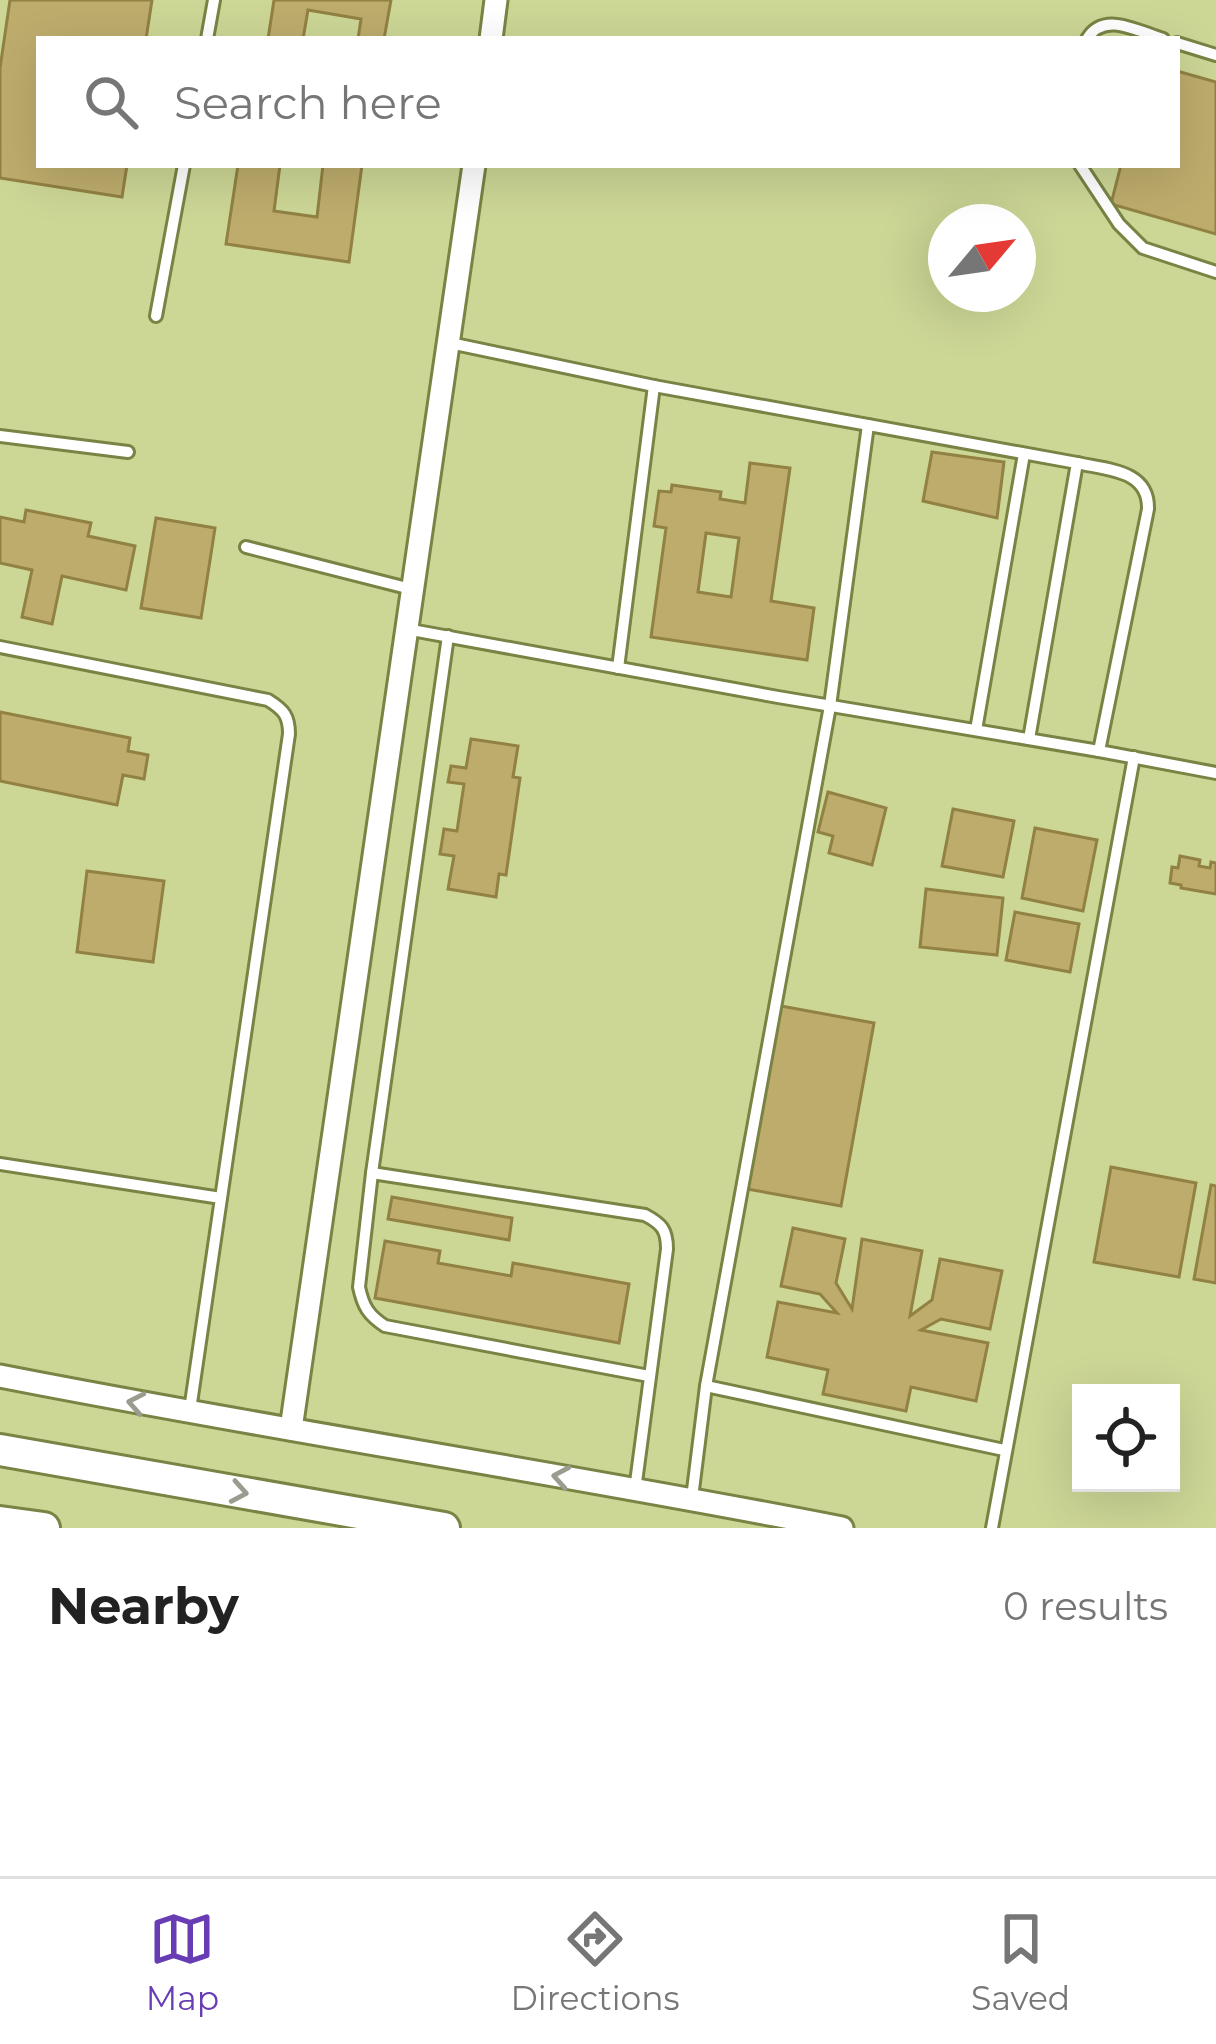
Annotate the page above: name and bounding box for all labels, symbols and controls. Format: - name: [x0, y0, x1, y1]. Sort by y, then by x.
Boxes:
- search box: [36, 36, 1180, 168]
- icon: search: [78, 69, 144, 135]
- text: Search here: [174, 75, 442, 130]
- north arrow: [928, 204, 1036, 312]
- map controls: [1072, 1384, 1180, 1492]
- button: locate: [1072, 1384, 1180, 1492]
- one-way arrow: [126, 1391, 146, 1417]
- one-way arrow: [552, 1465, 572, 1491]
- one-way arrow: [229, 1478, 249, 1504]
- text: Nearby: [48, 1575, 239, 1637]
- text: 0 results: [1003, 1582, 1168, 1630]
- tab: Map: [146, 1906, 219, 2018]
- tab: Directions: [511, 1906, 680, 2018]
- tab: Saved: [971, 1906, 1070, 2018]

